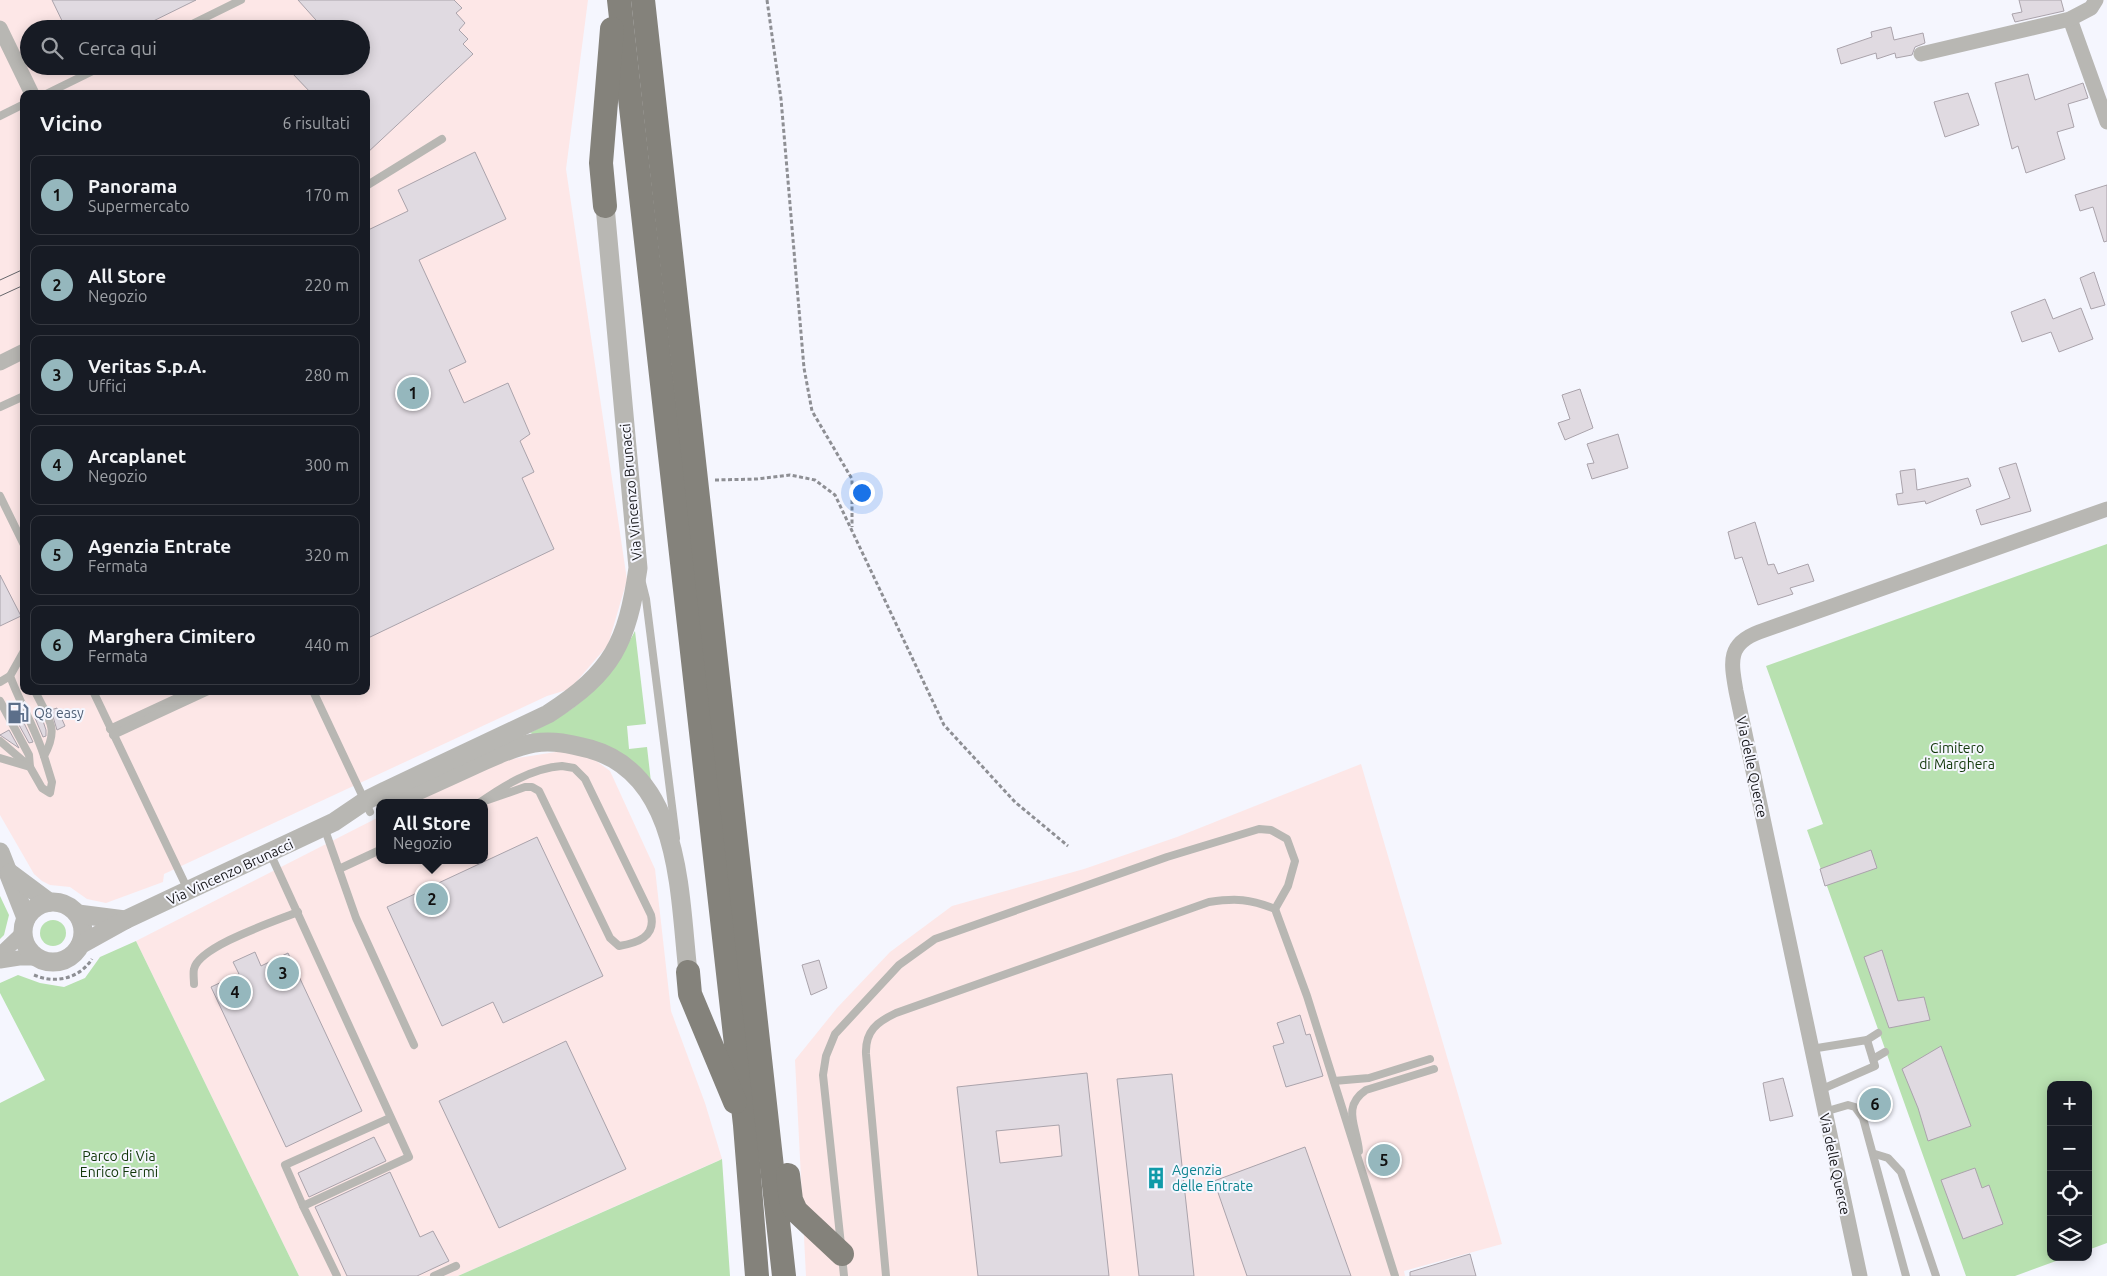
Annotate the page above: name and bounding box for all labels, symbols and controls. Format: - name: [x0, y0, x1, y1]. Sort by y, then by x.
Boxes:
- search box: [20, 20, 370, 75]
- icon: search: [38, 34, 66, 62]
- text: Cerca qui: [78, 37, 157, 59]
- text: Vicino: [40, 111, 102, 135]
- text: 6 risultati: [282, 114, 350, 132]
- text: Panorama: [88, 175, 177, 197]
- text: 1: [52, 186, 62, 204]
- text: 170 m: [304, 186, 349, 204]
- text: Supermercato: [88, 197, 190, 215]
- text: All Store: [88, 265, 166, 287]
- text: 2: [52, 276, 62, 294]
- text: 220 m: [304, 276, 349, 294]
- text: Negozio: [88, 287, 147, 305]
- text: Veritas S.p.A.: [88, 355, 207, 377]
- text: 3: [52, 366, 62, 384]
- text: 280 m: [304, 366, 349, 384]
- pin: 1: [397, 374, 429, 412]
- text: Uffici: [88, 377, 126, 395]
- street label: Via Vincenzo Brunacci: [617, 423, 645, 561]
- text: Arcaplanet: [88, 445, 186, 467]
- text: 4: [52, 456, 62, 474]
- text: 300 m: [304, 456, 349, 474]
- text: Negozio: [88, 467, 147, 485]
- your location: [849, 480, 875, 506]
- text: Agenzia Entrate: [88, 535, 231, 557]
- text: 5: [52, 546, 62, 564]
- text: 320 m: [304, 546, 349, 564]
- text: Fermata: [88, 557, 148, 575]
- text: Marghera Cimitero: [88, 625, 256, 647]
- text: 6: [52, 636, 62, 654]
- text: 440 m: [304, 636, 349, 654]
- text: Fermata: [88, 647, 148, 665]
- fuel station icon: Q8 easy: [5, 700, 31, 726]
- place label: Q8 easy: [34, 705, 84, 721]
- street label: Via delle Querce: [1733, 715, 1771, 819]
- park label: Cimitero di Marghera: [1919, 740, 1995, 772]
- popup: [376, 799, 488, 864]
- text: All Store: [393, 812, 471, 834]
- text: Negozio: [393, 834, 452, 852]
- street label: Via Vincenzo Brunacci: [164, 836, 296, 908]
- pin: 2: [416, 880, 448, 918]
- pin: 3: [267, 954, 299, 992]
- pin: 4: [219, 973, 251, 1011]
- map controls: [2047, 1081, 2092, 1261]
- button: +: [2047, 1081, 2092, 1126]
- pin: 6: [1859, 1085, 1891, 1123]
- street label: Via delle Querce: [1816, 1112, 1854, 1216]
- button: −: [2047, 1126, 2092, 1171]
- pin: 5: [1368, 1141, 1400, 1179]
- park label: Parco di Via Enrico Fermi: [80, 1148, 158, 1180]
- place label: Agenzia delle Entrate: [1172, 1162, 1253, 1194]
- building icon: Agenzia delle Entrate: [1143, 1165, 1169, 1191]
- button: locate: [2047, 1171, 2092, 1216]
- button: layers: [2047, 1216, 2092, 1261]

